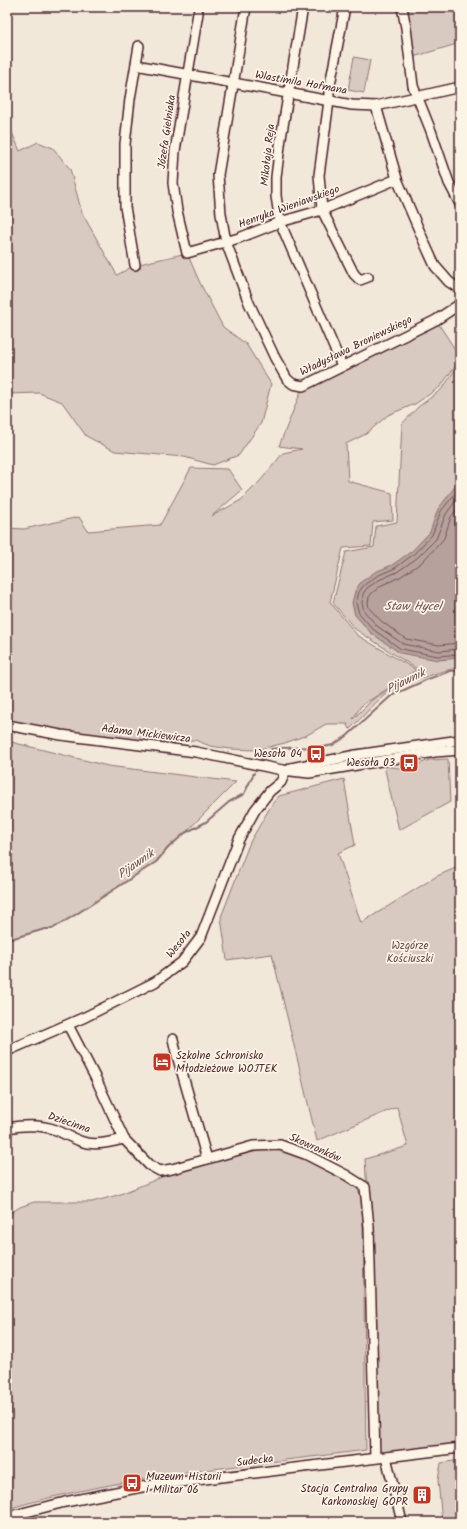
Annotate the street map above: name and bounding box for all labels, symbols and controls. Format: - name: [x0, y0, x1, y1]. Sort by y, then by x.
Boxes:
- street label: Wlastimila Hofmana: [254, 66, 348, 100]
- street label: Józefa Gielniaka: [153, 94, 181, 170]
- street label: Mikołaja Reja: [256, 123, 280, 187]
- street label: Henryka Wieniawskiego: [236, 180, 342, 234]
- street label: Władysława Broniewskiego: [297, 311, 415, 381]
- water label: Staw Hycel: [385, 597, 443, 616]
- water label: Pijawnik: [383, 662, 431, 699]
- street label: Adama Mickiewicza: [100, 720, 192, 748]
- bus stop icon: Wesoła 04: [305, 743, 327, 765]
- place label: Wesoła 04: [254, 745, 302, 763]
- bus stop icon: Wesoła 03: [398, 752, 420, 774]
- place label: Wesoła 03: [346, 754, 395, 772]
- water label: Pijawnik: [114, 843, 160, 884]
- street label: Wesoła: [162, 926, 196, 962]
- park label: Wzgórze Kościuszki: [387, 937, 434, 968]
- place label: Szkolne Schronisko Młodzieżowe WOJTEK: [176, 1047, 278, 1078]
- hotel icon: Szkolne Schronisko Młodzieżowe WOJTEK: [151, 1051, 173, 1073]
- street label: Dziecinna: [45, 1107, 93, 1139]
- street label: Skowronków: [286, 1129, 345, 1168]
- street label: Sudecka: [236, 1450, 274, 1472]
- place label: Muzeum Historii i Militar 06: [146, 1468, 221, 1499]
- bus stop icon: Muzeum Historii i Militar 06: [121, 1472, 143, 1494]
- place label: Stacja Centralna Grupy Karkonoskiej GOPR: [301, 1480, 409, 1511]
- building icon: Stacja Centralna Grupy Karkonoskiej GOPR: [411, 1484, 433, 1506]

